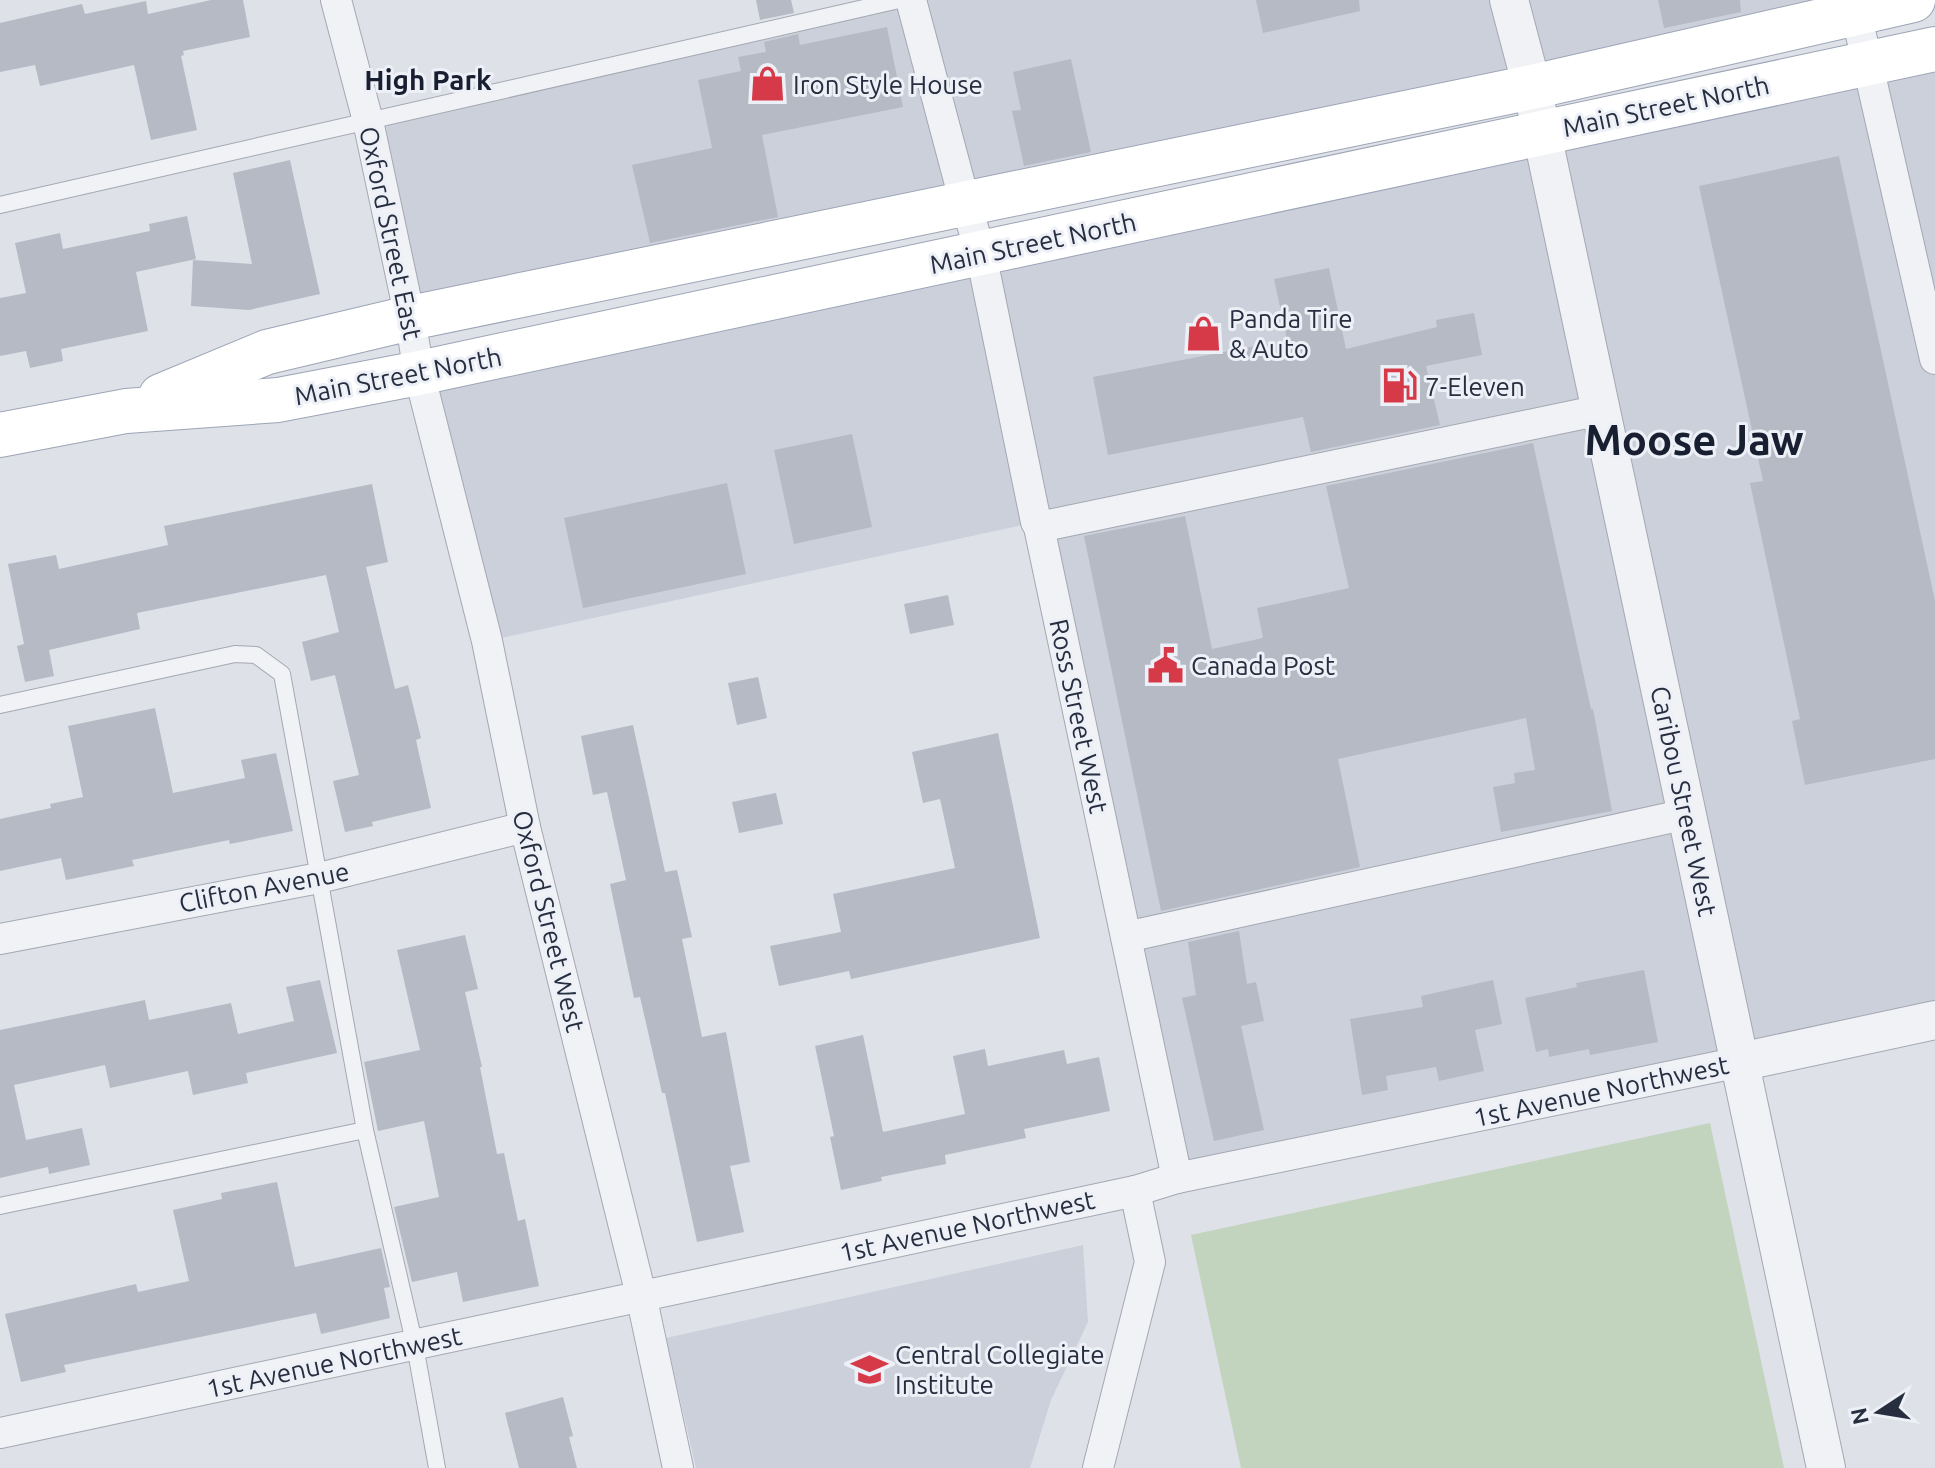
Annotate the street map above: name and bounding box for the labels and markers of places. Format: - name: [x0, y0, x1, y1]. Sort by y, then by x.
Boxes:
- shop icon: Iron Style House: [748, 65, 786, 103]
- place label: Iron Style House: [793, 70, 983, 99]
- place label: Panda Tire & Auto: [1229, 304, 1353, 363]
- shop icon: Panda Tire & Auto: [1184, 314, 1222, 352]
- fuel station icon: 7-Eleven: [1380, 367, 1418, 405]
- place label: 7-Eleven: [1425, 372, 1525, 401]
- public building icon: Canada Post: [1146, 646, 1184, 684]
- place label: Canada Post: [1191, 651, 1335, 680]
- place label: Central Collegiate Institute: [895, 1340, 1105, 1399]
- school or university icon: Central Collegiate Institute: [850, 1350, 888, 1388]

